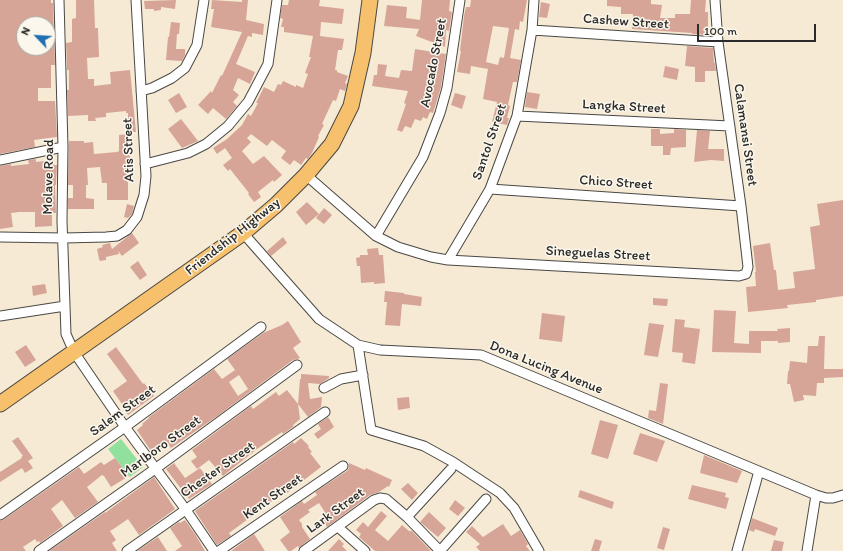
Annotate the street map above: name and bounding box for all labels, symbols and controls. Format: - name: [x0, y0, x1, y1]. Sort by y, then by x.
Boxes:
- street label: Cashew Street: [583, 11, 669, 33]
- north arrow: [16, 16, 56, 56]
- scale bar: [699, 16, 818, 42]
- street label: Avocado Street: [417, 17, 451, 109]
- text: 100 m: [704, 24, 737, 38]
- text: N: [18, 25, 33, 37]
- street label: Calamansi Street: [729, 83, 761, 187]
- street label: Langka Street: [582, 96, 666, 118]
- street label: Santol Street: [469, 102, 511, 182]
- street label: Atis Street: [119, 118, 139, 182]
- street label: Molave Road: [40, 139, 58, 215]
- street label: Chico Street: [579, 172, 653, 194]
- street label: Friendship Highway: [182, 195, 284, 279]
- street label: Sineguelas Street: [545, 243, 651, 265]
- street label: Dona Lucing Avenue: [487, 338, 605, 398]
- street label: Salem Street: [87, 382, 159, 440]
- street label: Marlboro Street: [118, 412, 204, 482]
- street label: Chester Street: [178, 438, 258, 502]
- street label: Kent Street: [240, 470, 306, 524]
- street label: Lark Street: [304, 484, 368, 538]

